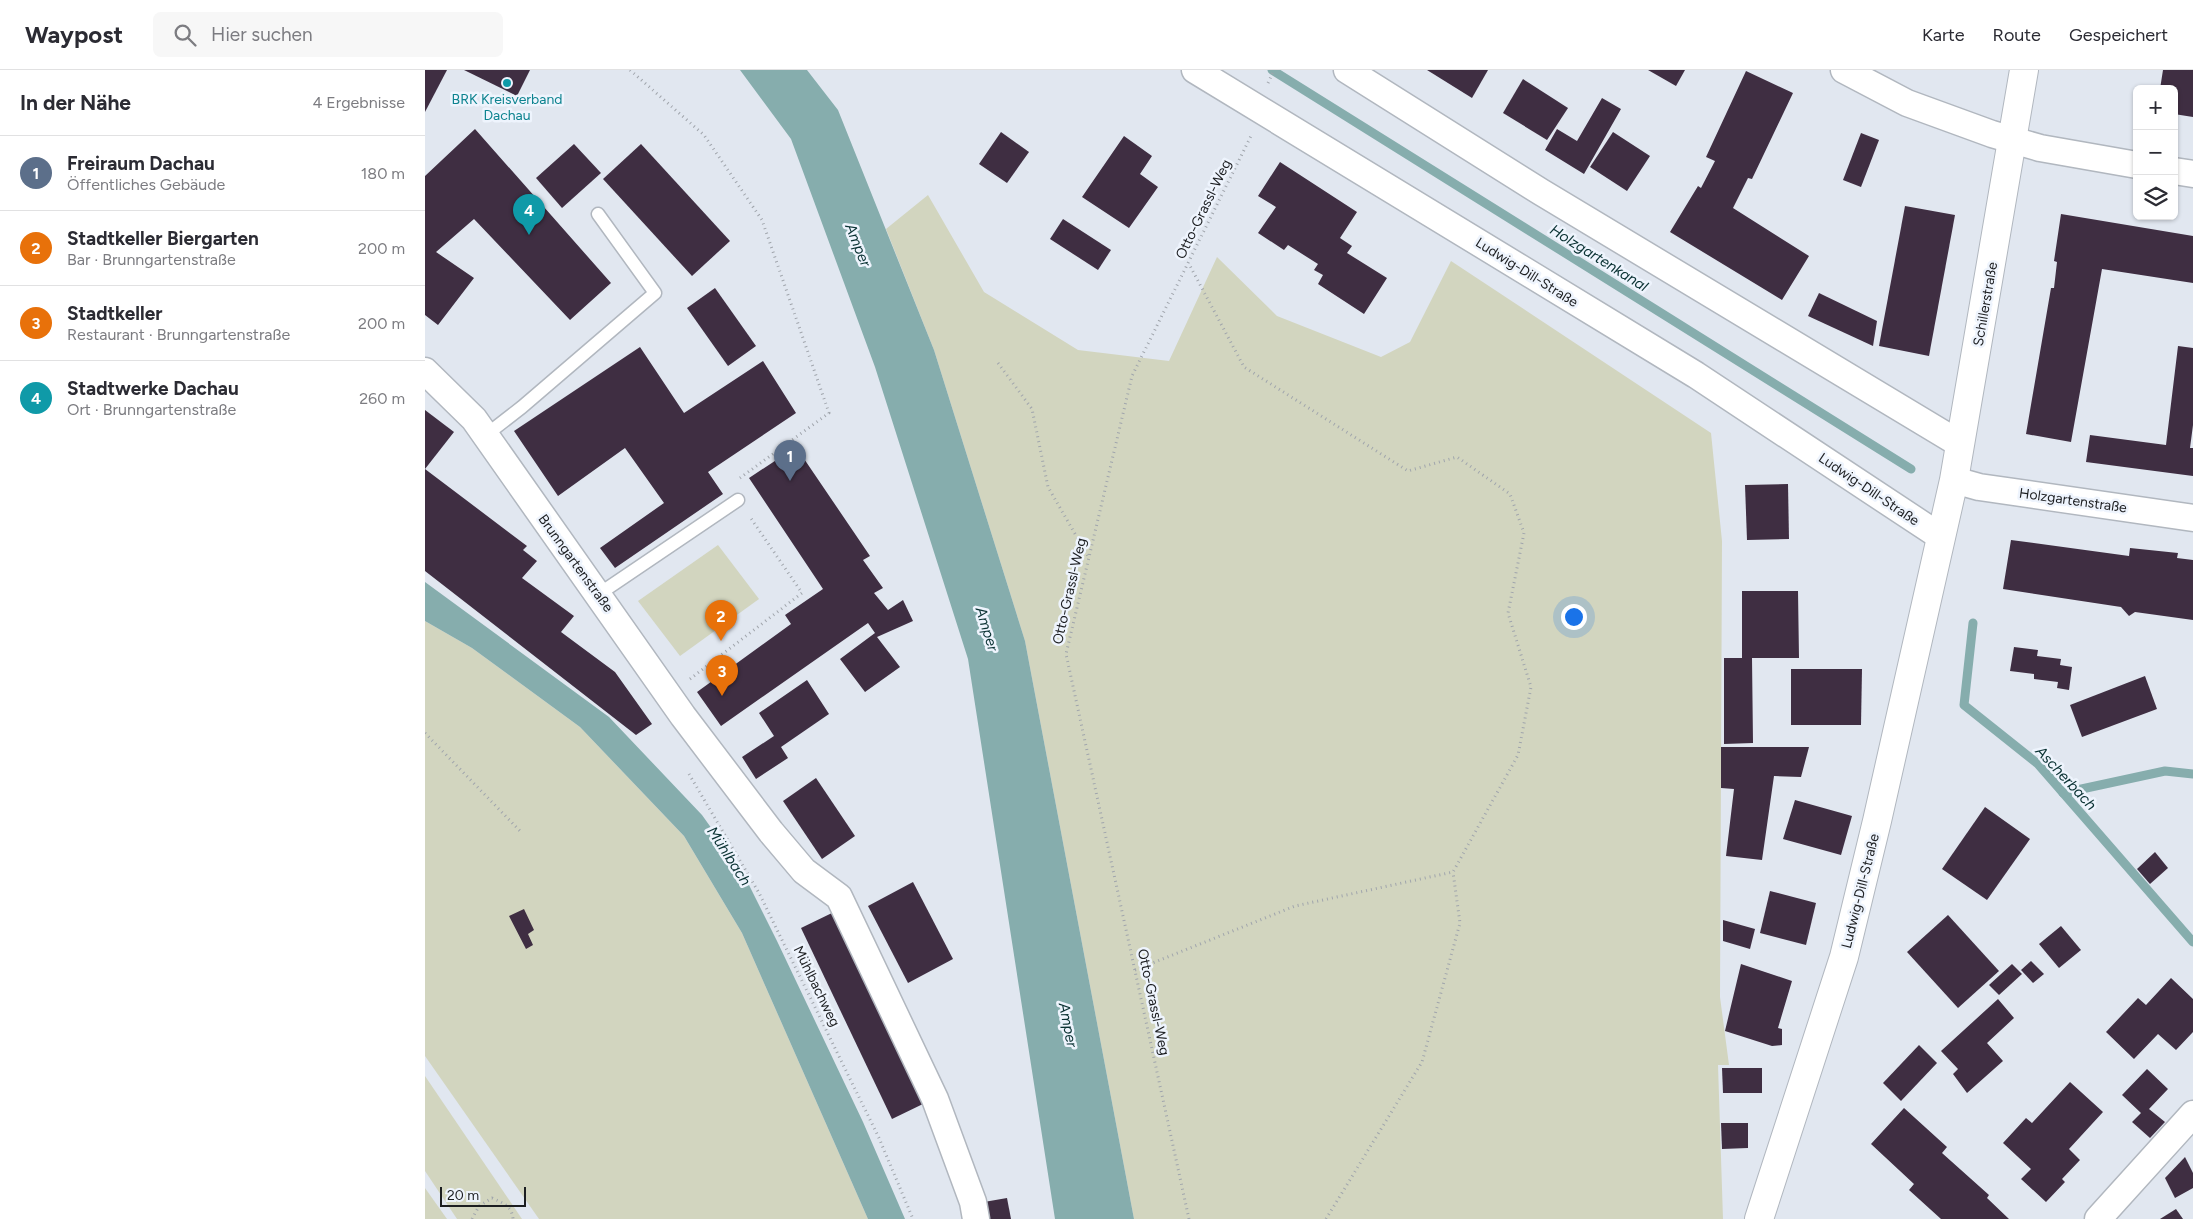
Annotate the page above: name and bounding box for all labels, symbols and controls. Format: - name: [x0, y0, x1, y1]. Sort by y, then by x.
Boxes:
- search box: [153, 12, 503, 57]
- text: Waypost: [25, 20, 123, 49]
- icon: search: [171, 21, 199, 49]
- text: Hier suchen: [211, 23, 313, 46]
- text: Karte: [1922, 24, 1965, 46]
- text: Route: [1993, 24, 2041, 46]
- text: Gespeichert: [2069, 24, 2168, 46]
- marker: BRK Kreisverband Dachau: [501, 77, 513, 89]
- map controls: [2133, 85, 2178, 220]
- button: +: [2133, 85, 2178, 130]
- text: In der Nähe: [20, 90, 131, 115]
- place label: BRK Kreisverband Dachau: [452, 91, 562, 124]
- text: 4 Ergebnisse: [312, 93, 405, 112]
- button: −: [2133, 130, 2178, 175]
- text: Freiraum Dachau: [67, 152, 215, 175]
- street label: Otto-Grassl-Weg: [1172, 157, 1235, 262]
- text: 1: [33, 164, 39, 183]
- text: 180 m: [361, 164, 405, 183]
- text: Öffentliches Gebäude: [67, 175, 225, 194]
- button: layers: [2133, 175, 2178, 220]
- pin: 4: [513, 194, 545, 235]
- water label: Amper: [841, 220, 875, 270]
- water label: Holzgartenkanal: [1547, 221, 1652, 296]
- text: Stadtkeller Biergarten: [67, 227, 259, 250]
- street label: Ludwig-Dill-Straße: [1472, 234, 1581, 311]
- text: 2: [31, 239, 41, 258]
- text: 200 m: [358, 239, 405, 258]
- text: Bar · Brunngartenstraße: [67, 250, 236, 269]
- street label: Schillerstraße: [1970, 260, 2001, 347]
- text: Stadtkeller: [67, 302, 162, 325]
- text: 3: [32, 314, 40, 333]
- text: 200 m: [358, 314, 405, 333]
- text: Restaurant · Brunngartenstraße: [67, 325, 290, 344]
- text: Stadtwerke Dachau: [67, 377, 239, 400]
- text: 4: [31, 389, 41, 408]
- text: 260 m: [359, 389, 405, 408]
- text: Ort · Brunngartenstraße: [67, 400, 236, 419]
- pin: 1: [774, 440, 806, 481]
- street label: Ludwig-Dill-Straße: [1815, 449, 1923, 530]
- street label: Holzgartenstraße: [2018, 485, 2128, 517]
- street label: Brunngartenstraße: [534, 511, 617, 616]
- street label: Otto-Grassl-Weg: [1049, 536, 1090, 646]
- pin: 2: [705, 600, 737, 641]
- water label: Amper: [971, 604, 1002, 654]
- your location: [1561, 604, 1587, 630]
- pin: 3: [706, 655, 738, 696]
- water label: Ascherbach: [2031, 741, 2100, 814]
- water label: Mühlbach: [703, 823, 755, 889]
- street label: Ludwig-Dill-Straße: [1838, 832, 1883, 950]
- street label: Mühlbachweg: [790, 943, 843, 1029]
- street label: Otto-Grassl-Weg: [1134, 947, 1173, 1057]
- water label: Amper: [1055, 1000, 1081, 1050]
- scale bar: [440, 1184, 526, 1207]
- text: 20 m: [447, 1187, 479, 1204]

